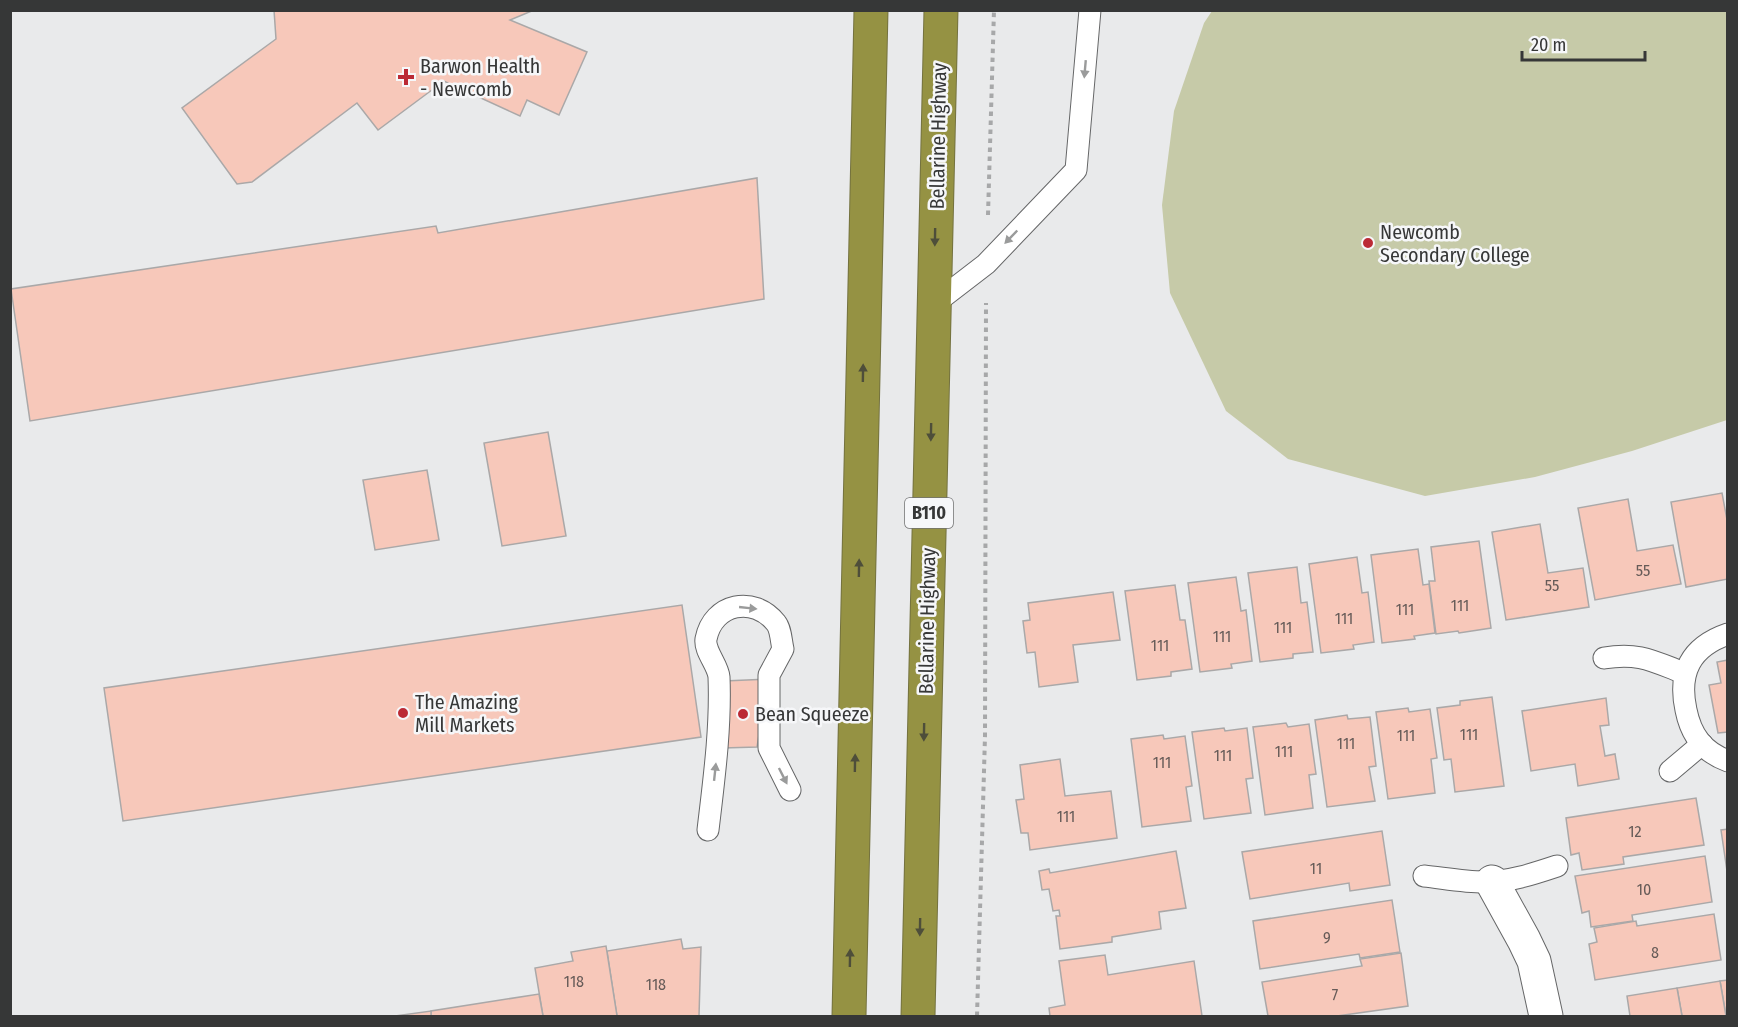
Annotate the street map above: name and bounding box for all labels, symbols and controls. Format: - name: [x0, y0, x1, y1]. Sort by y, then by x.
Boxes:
- scale bar: [1522, 24, 1645, 62]
- text: 20 m: [1531, 34, 1566, 56]
- place label: Barwon Health - Newcomb: [420, 54, 540, 101]
- one-way arrow: [1080, 59, 1090, 78]
- street label: Bellarine Highway: [925, 62, 951, 209]
- marker: Barwon Health - Newcomb: [397, 68, 415, 86]
- place label: Newcomb Secondary College: [1380, 220, 1530, 267]
- one-way arrow: [931, 227, 940, 246]
- one-way arrow: [1005, 230, 1019, 244]
- marker: Newcomb Secondary College: [1361, 236, 1375, 250]
- one-way arrow: [858, 364, 868, 383]
- one-way arrow: [926, 422, 936, 441]
- road number: B110: [905, 498, 953, 528]
- street label: Bellarine Highway: [914, 547, 940, 694]
- one-way arrow: [854, 559, 863, 578]
- house number: 55: [1636, 561, 1650, 580]
- house number: 55: [1545, 576, 1559, 595]
- house number: 111: [1451, 596, 1469, 615]
- house number: 111: [1396, 600, 1414, 619]
- one-way arrow: [739, 603, 758, 613]
- house number: 111: [1335, 609, 1353, 628]
- house number: 111: [1274, 618, 1292, 637]
- house number: 111: [1213, 627, 1231, 646]
- house number: 111: [1151, 636, 1169, 655]
- place label: The Amazing Mill Markets: [415, 690, 519, 737]
- place label: Bean Squeeze: [755, 702, 869, 726]
- marker: The Amazing Mill Markets: [396, 706, 410, 720]
- marker: Bean Squeeze: [736, 707, 750, 721]
- one-way arrow: [919, 722, 929, 741]
- house number: 111: [1460, 725, 1478, 744]
- house number: 111: [1397, 726, 1415, 745]
- house number: 111: [1337, 734, 1355, 753]
- house number: 111: [1275, 742, 1293, 761]
- house number: 111: [1214, 746, 1232, 765]
- house number: 111: [1153, 753, 1171, 772]
- one-way arrow: [850, 754, 859, 773]
- one-way arrow: [710, 762, 720, 781]
- one-way arrow: [778, 768, 788, 785]
- house number: 111: [1057, 807, 1075, 826]
- house number: 12: [1628, 822, 1642, 841]
- house number: 11: [1310, 859, 1322, 878]
- house number: 10: [1637, 880, 1651, 899]
- one-way arrow: [915, 917, 925, 936]
- house number: 9: [1323, 928, 1331, 947]
- house number: 8: [1651, 943, 1659, 962]
- one-way arrow: [845, 949, 855, 968]
- house number: 118: [564, 972, 584, 991]
- house number: 118: [646, 975, 666, 994]
- house number: 7: [1332, 985, 1339, 1004]

